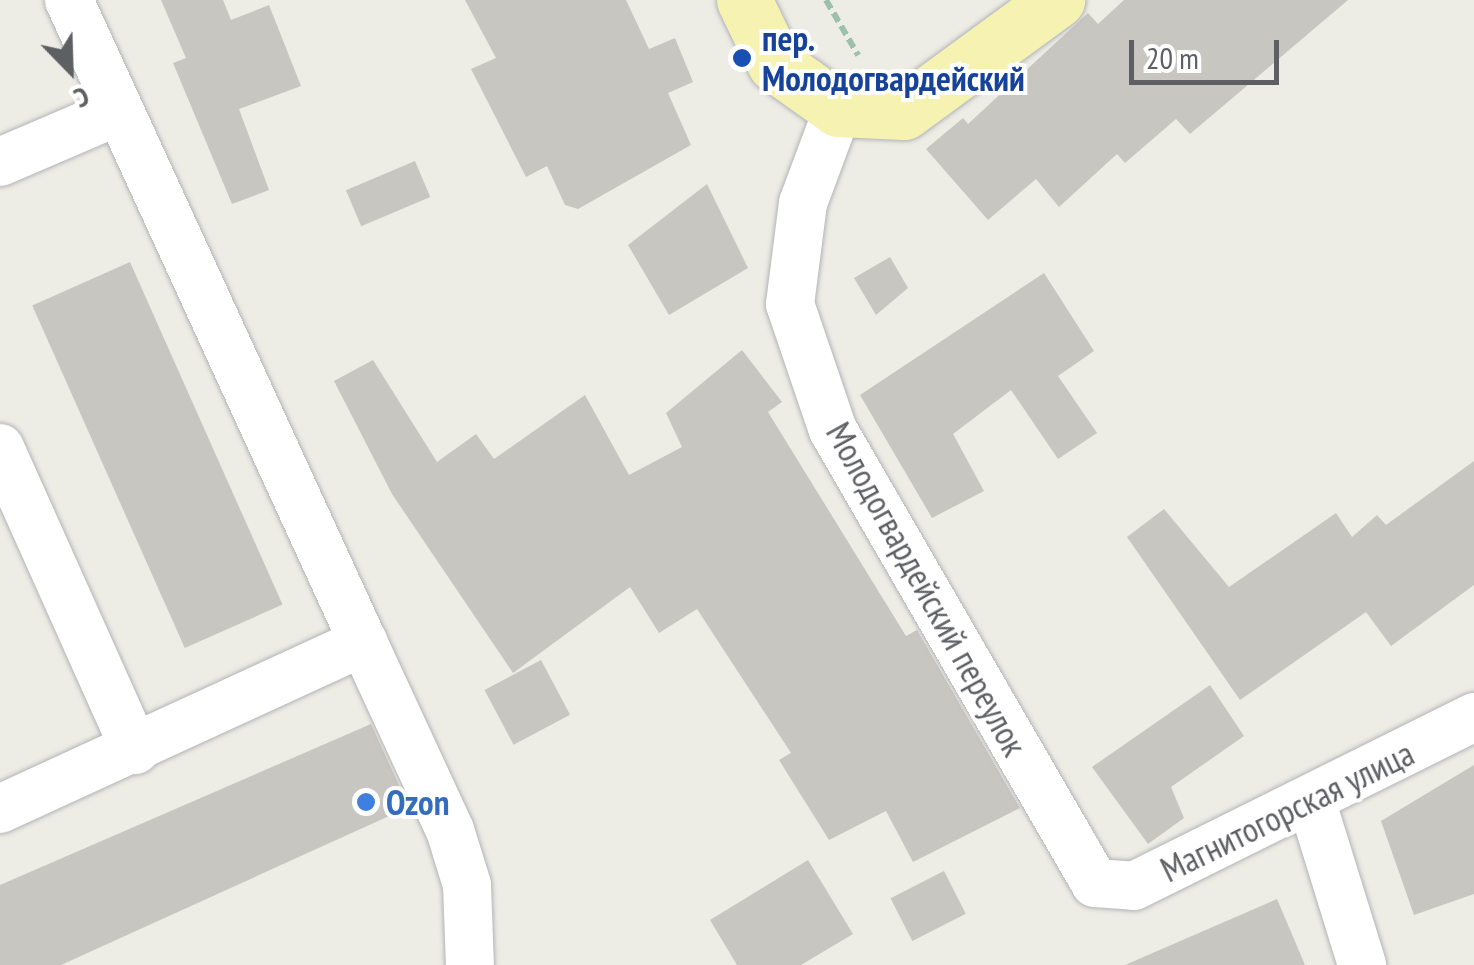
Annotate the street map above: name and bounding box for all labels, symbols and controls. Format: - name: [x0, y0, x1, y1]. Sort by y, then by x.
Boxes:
- place label: пер. Молодогвардейский: [762, 17, 1025, 99]
- north arrow: [20, 20, 120, 120]
- scale bar: [1134, 20, 1284, 82]
- text: 20 m: [1146, 38, 1199, 77]
- marker: пер. Молодогвардейский: [731, 47, 753, 69]
- text: С: [69, 79, 95, 118]
- street label: Молодогвардейский переулок: [818, 415, 1036, 763]
- street label: Магнитогорская улица: [1154, 732, 1420, 890]
- place label: Ozon: [386, 781, 449, 823]
- marker: Ozon: [355, 791, 377, 813]

